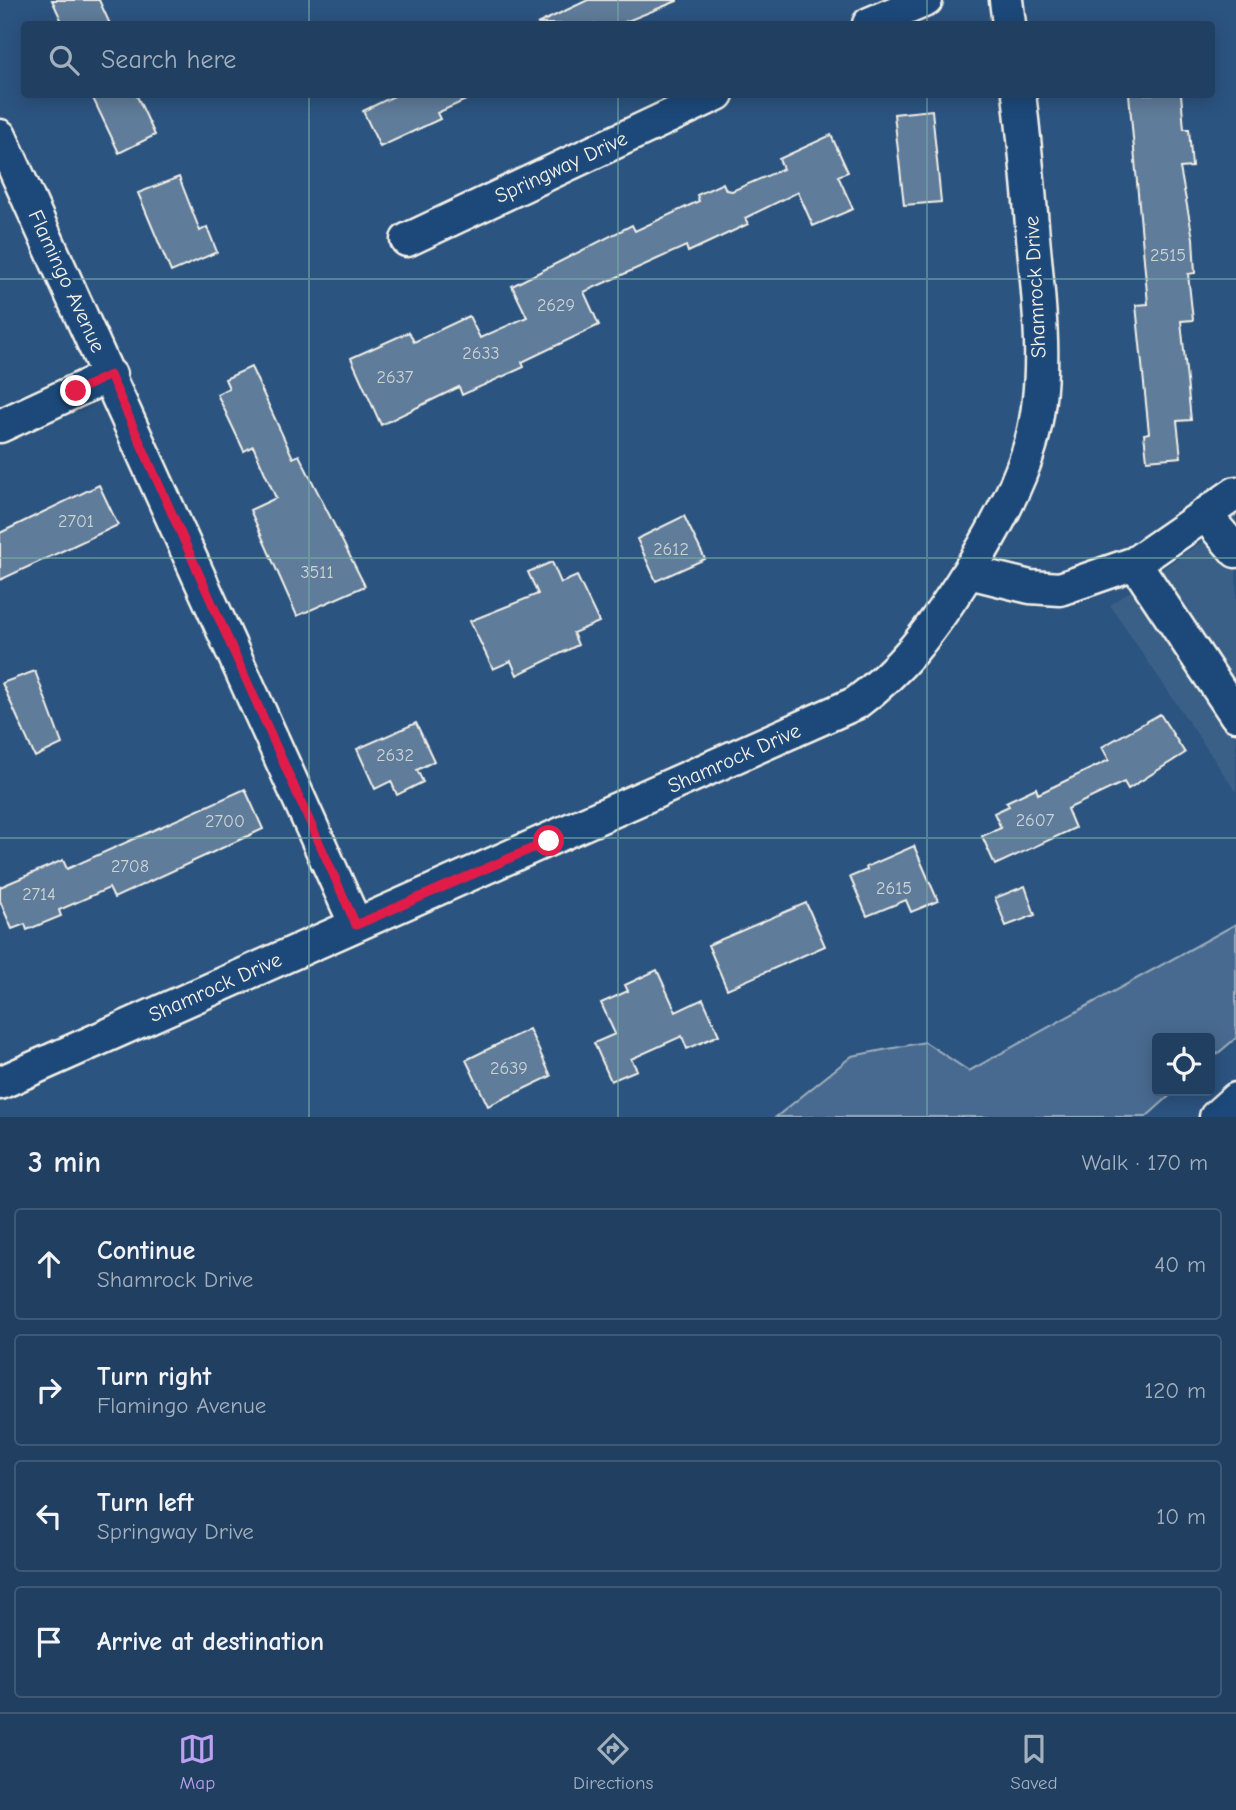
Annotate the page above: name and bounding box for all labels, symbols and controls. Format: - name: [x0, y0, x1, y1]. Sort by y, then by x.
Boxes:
- search box: [21, 21, 1215, 98]
- icon: search: [45, 41, 83, 79]
- text: Search here: [101, 45, 236, 75]
- street label: Springway Drive: [491, 126, 631, 208]
- street label: Flamingo Avenue: [23, 206, 111, 356]
- street label: Shamrock Drive: [1019, 215, 1051, 359]
- house number: 2515: [1150, 245, 1186, 266]
- house number: 2629: [537, 295, 575, 316]
- house number: 2633: [462, 343, 500, 364]
- house number: 2637: [377, 367, 414, 388]
- route end: [60, 375, 91, 406]
- house number: 2701: [58, 511, 94, 532]
- house number: 2612: [653, 539, 689, 560]
- house number: 3511: [300, 562, 334, 583]
- street label: Shamrock Drive: [664, 718, 804, 798]
- house number: 2632: [376, 745, 414, 766]
- house number: 2607: [1016, 810, 1055, 831]
- house number: 2700: [205, 811, 245, 832]
- route start: [533, 825, 564, 856]
- house number: 2708: [111, 856, 149, 877]
- house number: 2615: [876, 878, 912, 899]
- house number: 2714: [22, 884, 56, 905]
- street label: Shamrock Drive: [145, 947, 285, 1027]
- map controls: [1152, 1033, 1215, 1096]
- button: locate: [1152, 1033, 1215, 1096]
- house number: 2639: [490, 1058, 528, 1079]
- text: 3 min: [28, 1145, 101, 1180]
- text: Walk · 170 m: [1081, 1149, 1208, 1176]
- text: Continue: [97, 1236, 195, 1266]
- icon: ahead: [30, 1245, 68, 1283]
- text: 40 m: [1154, 1251, 1206, 1278]
- text: Shamrock Drive: [97, 1266, 253, 1293]
- text: Turn right: [97, 1362, 211, 1392]
- icon: right: [30, 1371, 68, 1409]
- text: 120 m: [1144, 1377, 1206, 1404]
- text: Flamingo Avenue: [97, 1392, 266, 1419]
- text: Turn left: [97, 1488, 194, 1518]
- icon: left: [30, 1497, 68, 1535]
- text: 10 m: [1156, 1503, 1206, 1530]
- text: Springway Drive: [97, 1518, 254, 1545]
- icon: arrive: [30, 1623, 68, 1661]
- text: Arrive at destination: [97, 1627, 324, 1657]
- tab: Map: [178, 1730, 216, 1794]
- tab: Directions: [573, 1730, 653, 1794]
- tab: Saved: [1010, 1730, 1058, 1794]

